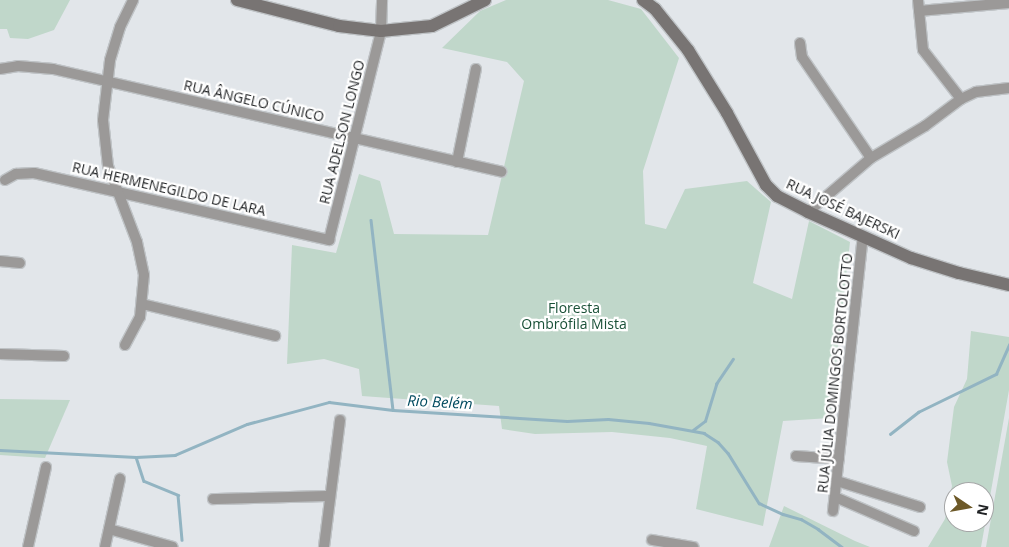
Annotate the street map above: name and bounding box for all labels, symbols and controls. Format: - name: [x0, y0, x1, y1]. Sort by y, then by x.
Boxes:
- street label: RUA ADELSON LONGO: [316, 58, 368, 206]
- street label: RUA ÂNGELO CÚNICO: [182, 77, 326, 125]
- street label: RUA HERMENEGILDO DE LARA: [71, 159, 267, 219]
- street label: RUA JOSÉ BAJERSKI: [784, 175, 902, 243]
- street label: RUA JÚLIA DOMINGOS BORTOLOTTO: [814, 252, 856, 494]
- park label: Floresta Ombrófila Mista: [521, 300, 627, 332]
- water label: Rio Belém: [407, 391, 473, 413]
- north arrow: [944, 482, 994, 532]
- text: N: [973, 502, 994, 518]

